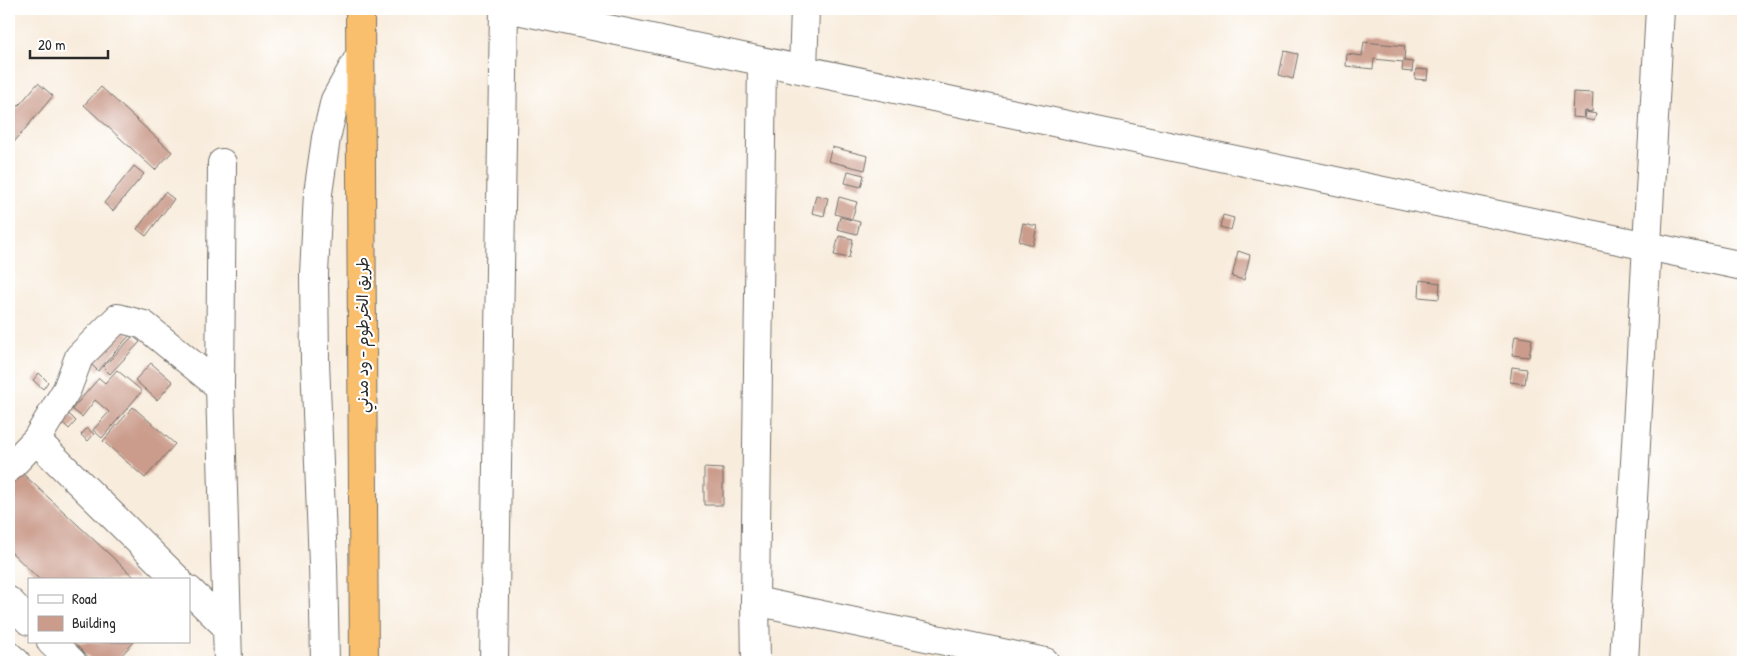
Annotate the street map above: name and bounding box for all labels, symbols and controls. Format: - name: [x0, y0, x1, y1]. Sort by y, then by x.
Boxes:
- scale bar: [30, 28, 108, 60]
- text: 20 m: [38, 34, 65, 55]
- street label: طريق الخرطوم - ود مدني: [351, 257, 377, 413]
- legend: [28, 578, 190, 644]
- text: Road: [72, 588, 97, 609]
- text: Building: [72, 612, 116, 633]

